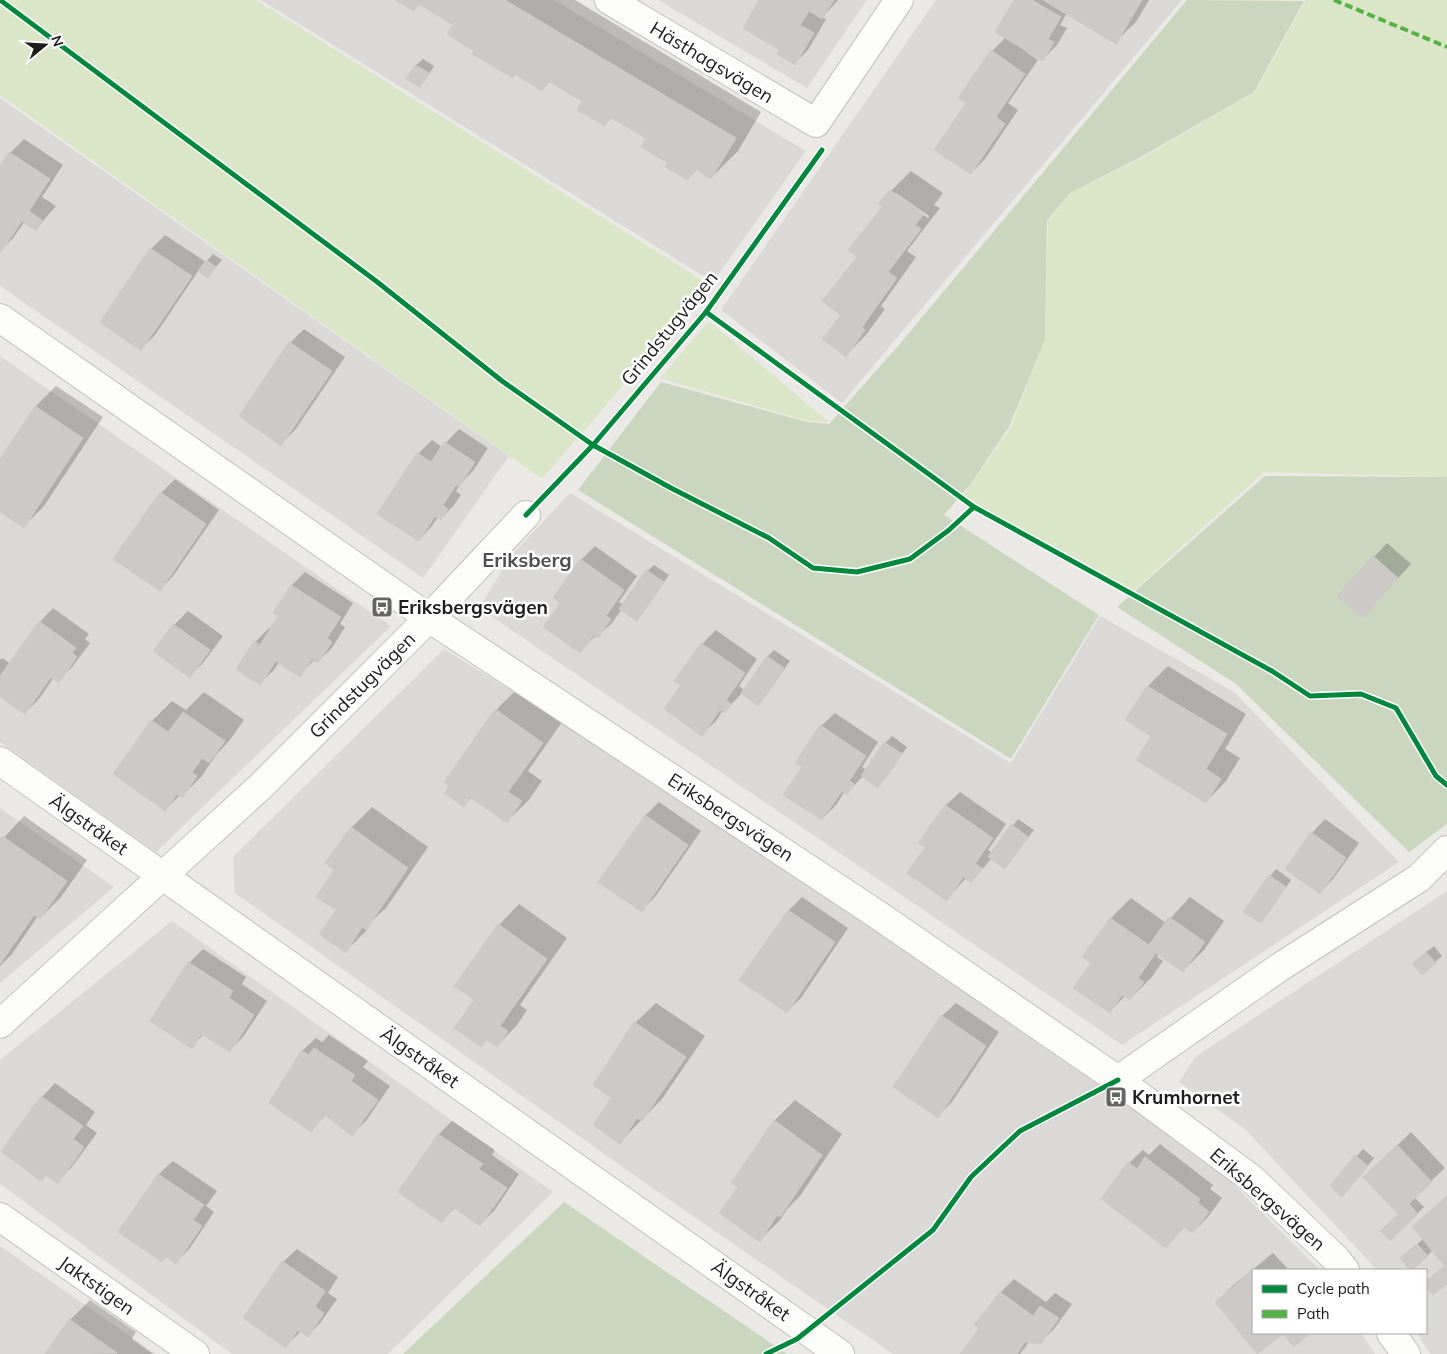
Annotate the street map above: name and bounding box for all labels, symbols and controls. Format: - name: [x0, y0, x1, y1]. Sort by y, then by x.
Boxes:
- street label: Hästhagsvägen: [646, 16, 778, 108]
- north arrow: [20, 20, 70, 70]
- text: N: [47, 33, 68, 49]
- street label: Grindstugvägen: [615, 266, 723, 390]
- district label: Eriksberg: [482, 547, 572, 572]
- bus stop icon: Eriksbergsvägen: [370, 595, 394, 619]
- place label: Eriksbergsvägen: [398, 595, 548, 619]
- street label: Grindstugvägen: [304, 627, 420, 743]
- street label: Eriksbergsvägen: [664, 767, 798, 867]
- street label: Älgstråket: [45, 788, 133, 860]
- street label: Älgstråket: [376, 1021, 464, 1093]
- bus stop icon: Krumhornet: [1104, 1085, 1128, 1109]
- place label: Krumhornet: [1132, 1085, 1240, 1109]
- street label: Eriksbergsvägen: [1205, 1142, 1331, 1256]
- street label: Jaktstigen: [54, 1250, 140, 1320]
- street label: Älgstråket: [707, 1254, 795, 1326]
- legend: [1252, 1269, 1427, 1334]
- text: Cycle path: [1297, 1279, 1370, 1298]
- text: Path: [1297, 1304, 1329, 1323]

